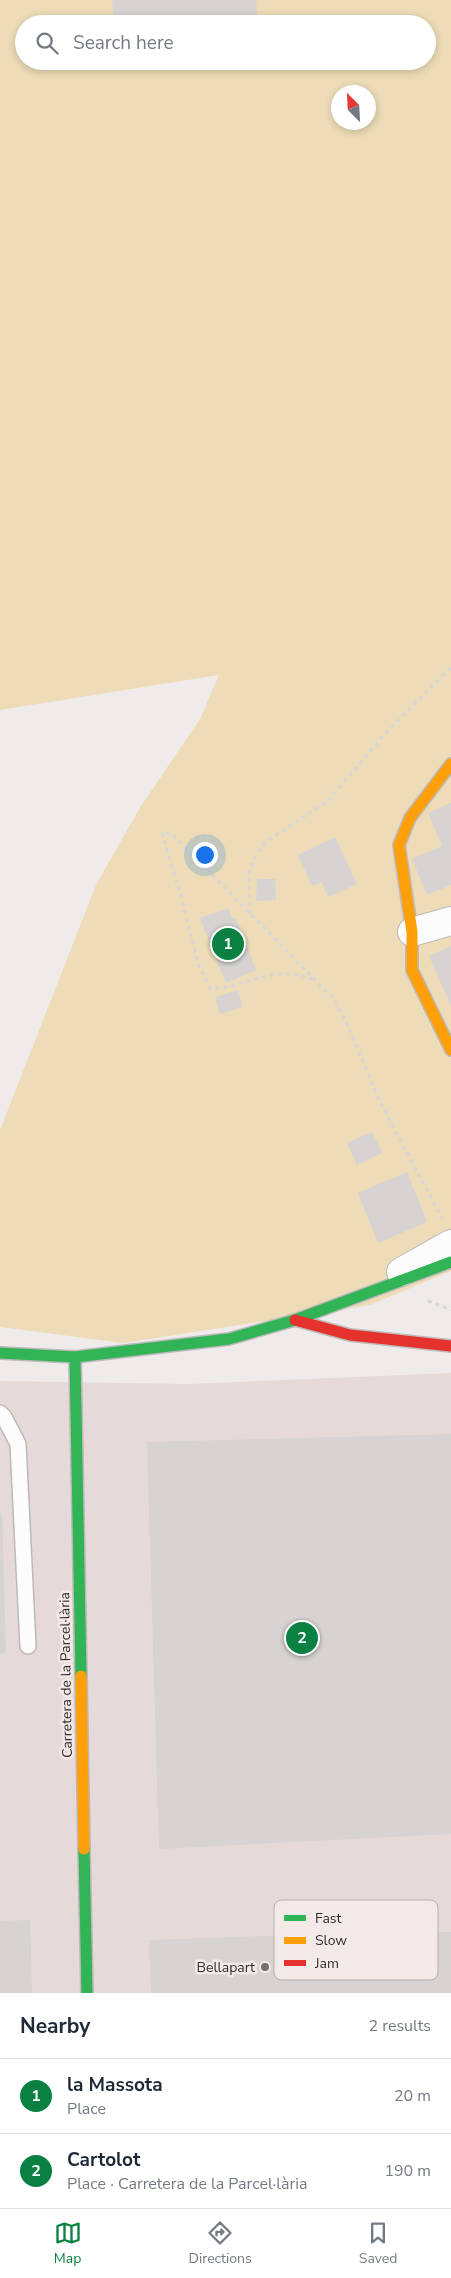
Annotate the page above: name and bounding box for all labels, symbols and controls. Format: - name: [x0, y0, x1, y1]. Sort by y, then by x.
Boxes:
- search box: [15, 15, 436, 70]
- icon: search: [33, 29, 61, 57]
- text: Search here: [73, 30, 174, 56]
- north arrow: [331, 85, 376, 130]
- your location: [192, 842, 218, 868]
- pin: 1: [212, 925, 244, 963]
- street label: Carretera de la Parcel·lària: [55, 1592, 77, 1758]
- pin: 2: [286, 1619, 318, 1657]
- legend: [274, 1900, 438, 1980]
- text: Fast: [315, 1909, 341, 1928]
- text: Slow: [315, 1931, 347, 1950]
- text: Jam: [314, 1954, 339, 1973]
- place label: Bellapart: [197, 1958, 255, 1977]
- marker: Bellapart: [259, 1961, 271, 1973]
- text: Nearby: [20, 2012, 90, 2040]
- text: 2 results: [369, 2015, 431, 2037]
- text: la Massota: [67, 2072, 163, 2098]
- text: 1: [31, 2085, 41, 2107]
- text: 20 m: [394, 2085, 431, 2107]
- text: Place: [67, 2098, 106, 2120]
- text: Cartolot: [67, 2147, 140, 2173]
- text: 2: [31, 2160, 41, 2182]
- text: 190 m: [384, 2160, 431, 2182]
- text: Place · Carretera de la Parcel·lària: [67, 2173, 307, 2195]
- tab: Map: [54, 2219, 82, 2268]
- tab: Directions: [189, 2219, 252, 2268]
- tab: Saved: [359, 2219, 397, 2268]

